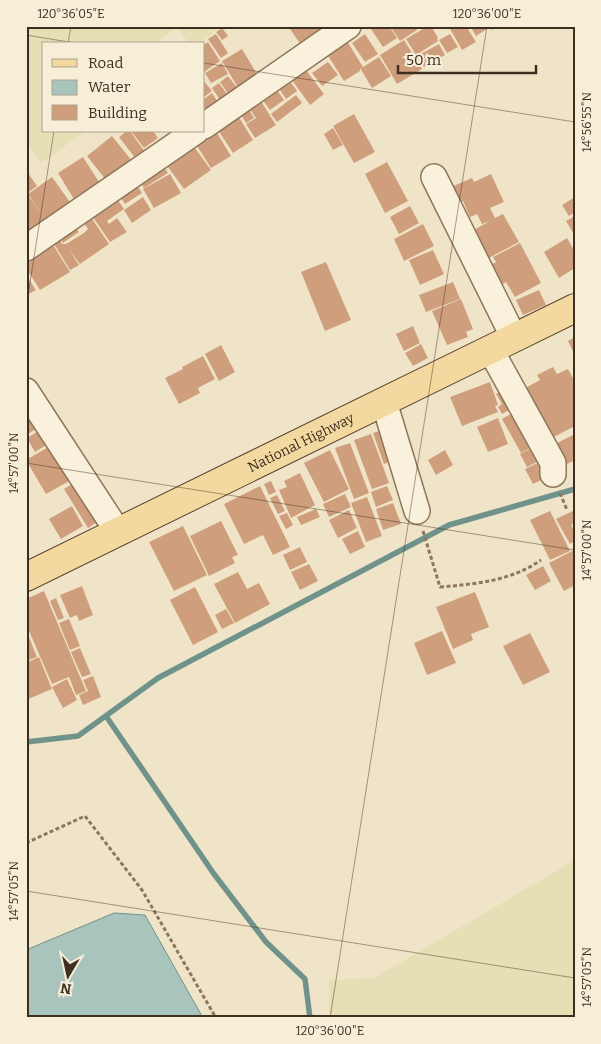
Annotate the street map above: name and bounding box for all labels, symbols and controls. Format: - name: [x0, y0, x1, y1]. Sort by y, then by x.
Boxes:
- text: 120°36'05"E: [37, 7, 105, 21]
- text: 120°36'00"E: [453, 7, 521, 21]
- legend: [42, 42, 205, 132]
- scale bar: [398, 42, 536, 74]
- text: 50 m: [406, 51, 442, 69]
- text: Road: [88, 54, 123, 72]
- text: Water: [88, 78, 131, 96]
- text: 14°56'55"N: [580, 92, 594, 152]
- text: Building: [88, 104, 147, 122]
- street label: National Highway: [245, 409, 357, 476]
- text: 14°57'00"N: [7, 432, 21, 494]
- text: 14°57'00"N: [580, 519, 594, 581]
- text: 14°57'05"N: [7, 861, 21, 921]
- text: 14°57'05"N: [580, 947, 594, 1007]
- north arrow: [42, 952, 92, 1002]
- text: N: [59, 979, 73, 998]
- text: 120°36'00"E: [296, 1024, 364, 1038]

